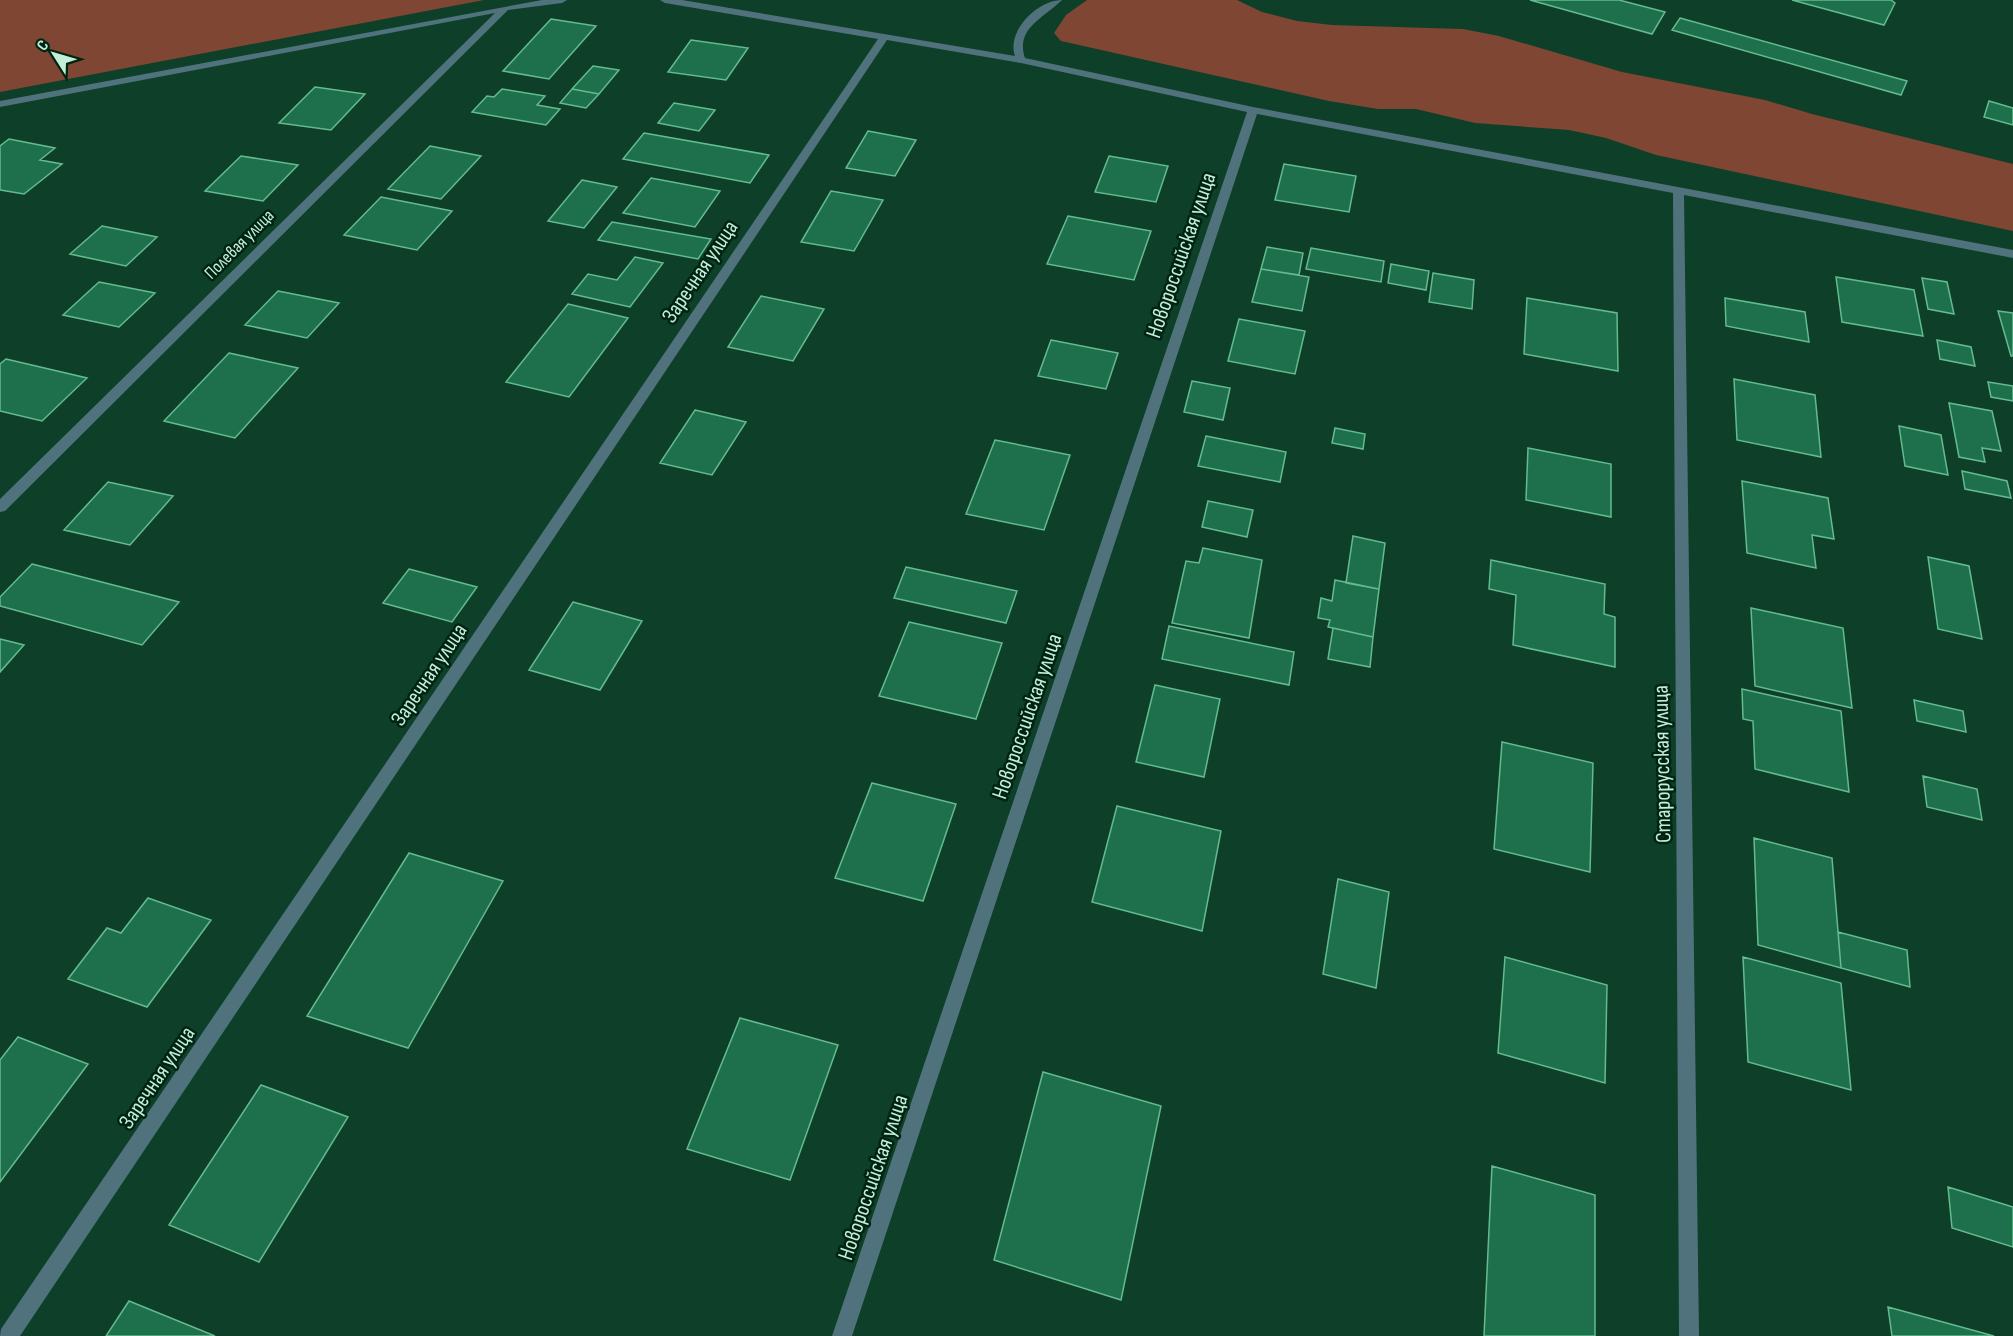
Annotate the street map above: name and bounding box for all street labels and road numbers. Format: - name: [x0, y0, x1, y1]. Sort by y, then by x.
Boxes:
- street label: Новороссийская улица: [1140, 169, 1222, 342]
- street label: Полевая улица: [200, 205, 279, 283]
- street label: Заречная улица: [656, 216, 744, 328]
- street label: Заречная улица: [385, 619, 473, 731]
- street label: Новороссийская улица: [986, 630, 1068, 803]
- street label: Старорусская улица: [1648, 685, 1677, 843]
- street label: Заречная улица: [113, 1022, 201, 1134]
- street label: Новороссийская улица: [832, 1091, 914, 1264]

